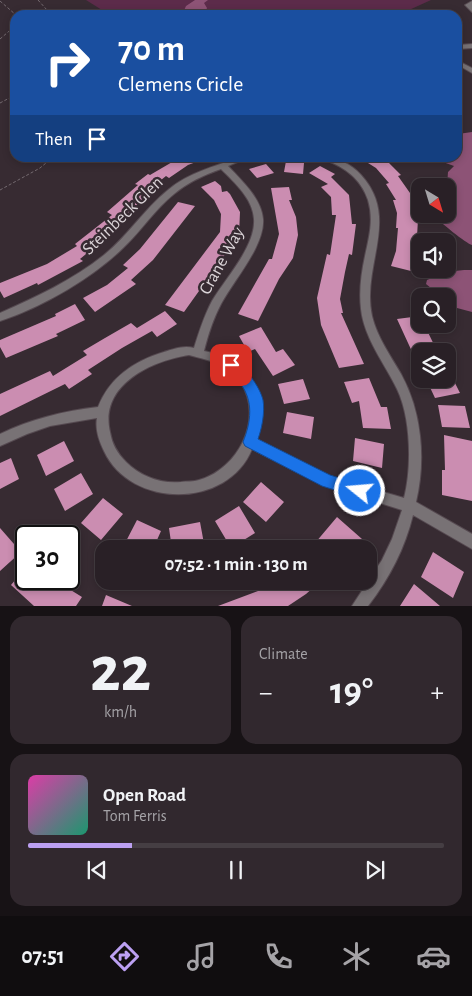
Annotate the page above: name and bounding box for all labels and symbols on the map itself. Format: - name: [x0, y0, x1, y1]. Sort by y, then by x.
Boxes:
- street label: Steinbeck Glen: [79, 173, 167, 259]
- north arrow: [411, 178, 456, 222]
- street label: Crane Way: [196, 224, 248, 298]
- pin: [210, 344, 252, 386]
- position arrow: [333, 464, 385, 516]
- speed limit sign: 30: [15, 525, 80, 590]

